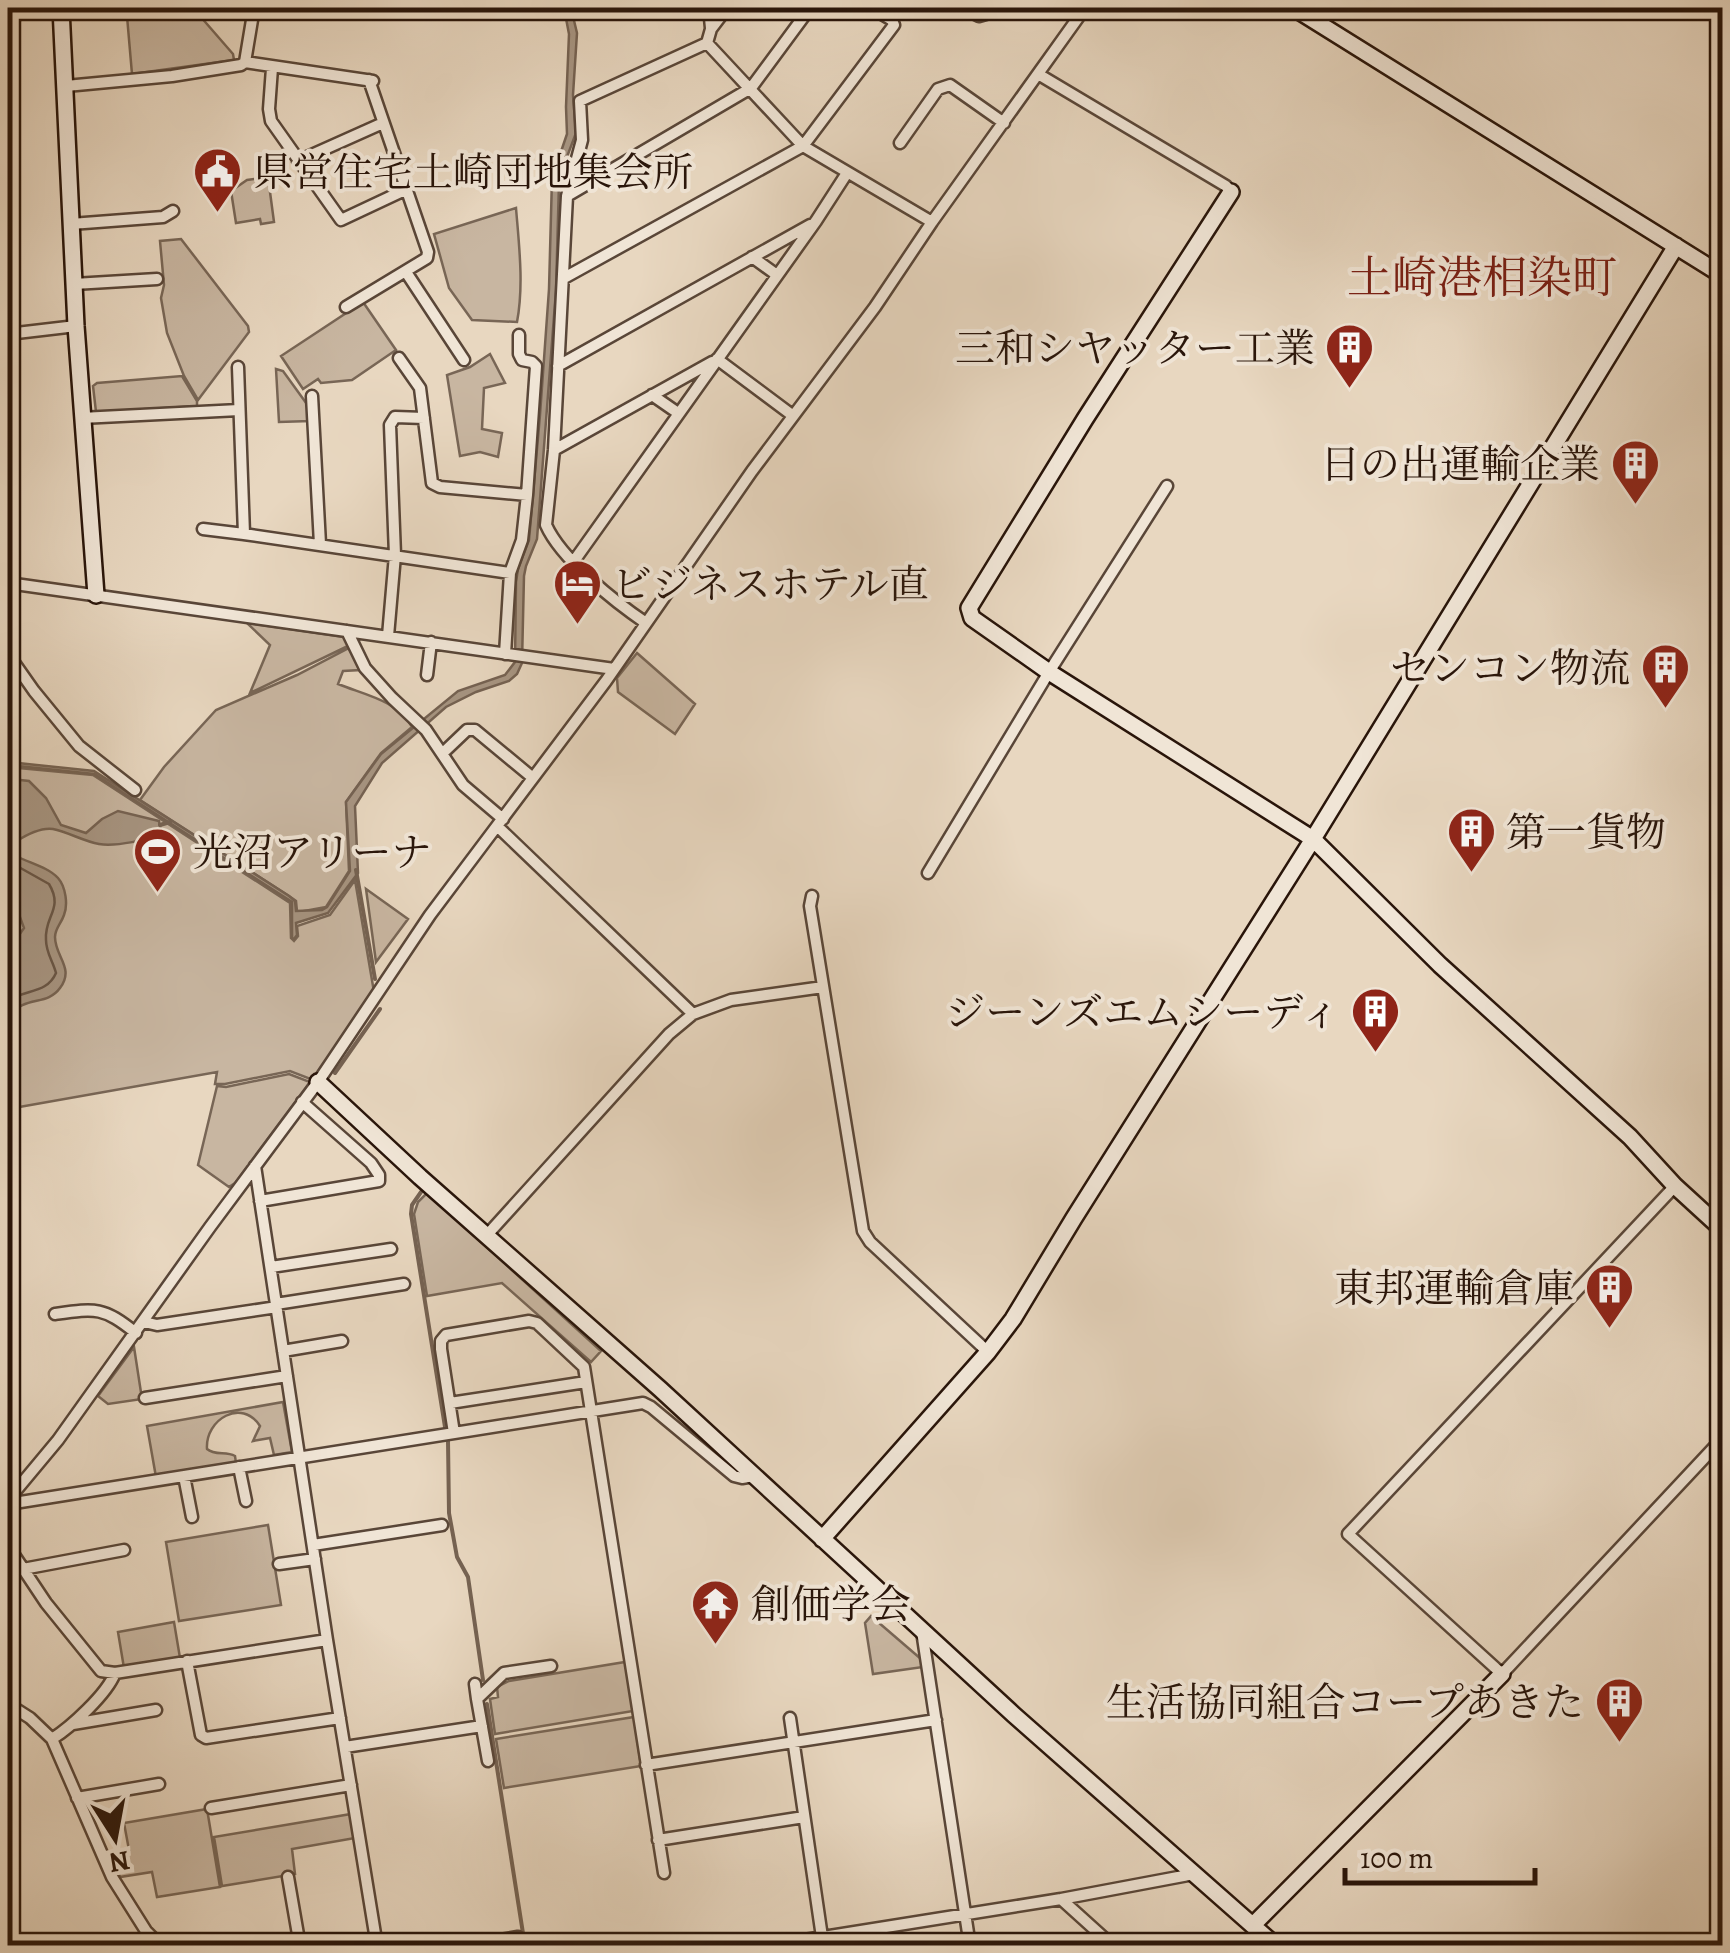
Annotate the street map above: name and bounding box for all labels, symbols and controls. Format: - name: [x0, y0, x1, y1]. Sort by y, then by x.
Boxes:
- place label: 県営住宅土崎団地集会所: [253, 145, 693, 200]
- public building icon: 県営住宅土崎団地集会所: [192, 146, 244, 214]
- district label: 土崎港相染町: [1347, 247, 1617, 309]
- place label: 三和シヤッター工業: [955, 321, 1315, 376]
- building icon: 三和シヤッター工業: [1324, 322, 1376, 390]
- place label: 日の出運輸企業: [1320, 437, 1600, 492]
- building icon: 日の出運輸企業: [1609, 438, 1661, 506]
- place label: ビジネスホテル直: [612, 557, 929, 612]
- hotel icon: ビジネスホテル直: [551, 558, 603, 626]
- place label: センコン物流: [1390, 641, 1630, 696]
- building icon: センコン物流: [1639, 642, 1691, 710]
- place label: 第一貨物: [1506, 805, 1666, 860]
- building icon: 第一貨物: [1445, 806, 1497, 874]
- place label: 光沼アリーナ: [193, 825, 431, 880]
- sports icon: 光沼アリーナ: [132, 826, 184, 894]
- place label: ジーンズエムシーディ: [945, 985, 1340, 1040]
- building icon: ジーンズエムシーディ: [1349, 986, 1401, 1054]
- place label: 東邦運輸倉庫: [1334, 1261, 1574, 1316]
- building icon: 東邦運輸倉庫: [1583, 1262, 1635, 1330]
- place label: 創価学会: [751, 1577, 911, 1632]
- temple icon: 創価学会: [690, 1578, 742, 1646]
- place label: 生活協同組合コープあきた: [1106, 1675, 1584, 1730]
- building icon: 生活協同組合コープあきた: [1593, 1676, 1645, 1744]
- north arrow: [65, 1788, 165, 1888]
- scale bar: [1345, 1823, 1535, 1885]
- text: 100 m: [1360, 1838, 1433, 1878]
- text: N: [106, 1841, 133, 1882]

